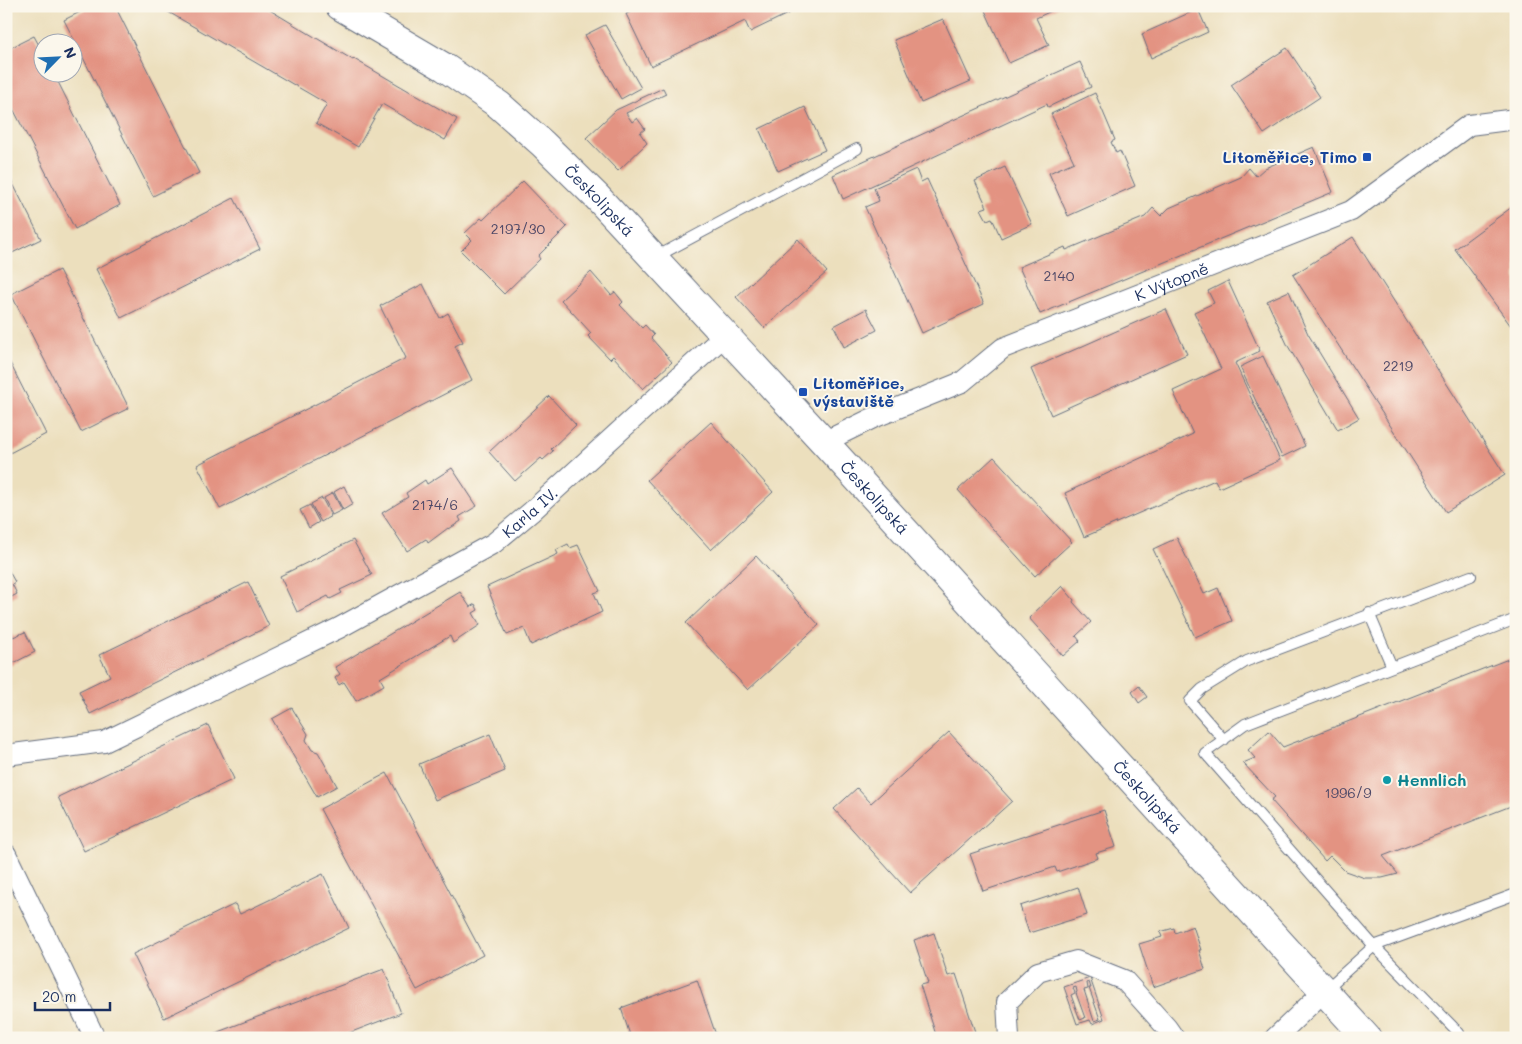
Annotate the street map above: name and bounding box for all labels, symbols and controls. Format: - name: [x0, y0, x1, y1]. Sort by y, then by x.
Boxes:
- north arrow: [32, 32, 82, 82]
- text: N: [59, 44, 81, 61]
- place label: Litoměřice, Timo: [1222, 146, 1357, 167]
- marker: Litoměřice, Timo: [1361, 151, 1373, 163]
- street label: Českolipská: [560, 160, 639, 241]
- house number: 2197/30: [491, 219, 546, 238]
- street label: K Výtopně: [1131, 257, 1211, 305]
- house number: 2140: [1044, 266, 1075, 285]
- house number: 2219: [1383, 356, 1413, 375]
- place label: Litoměřice, výstaviště: [813, 372, 905, 411]
- marker: Litoměřice, výstaviště: [797, 386, 809, 398]
- street label: Českolipská: [836, 456, 914, 538]
- street label: Karla IV.: [497, 482, 562, 542]
- house number: 2174/6: [412, 495, 458, 514]
- street label: Českolipská: [1109, 755, 1187, 838]
- place label: Hennlich: [1397, 769, 1466, 790]
- marker: Hennlich: [1381, 774, 1393, 786]
- house number: 1996/9: [1325, 783, 1371, 802]
- scale bar: [35, 979, 110, 1011]
- text: 20 m: [42, 986, 76, 1006]

